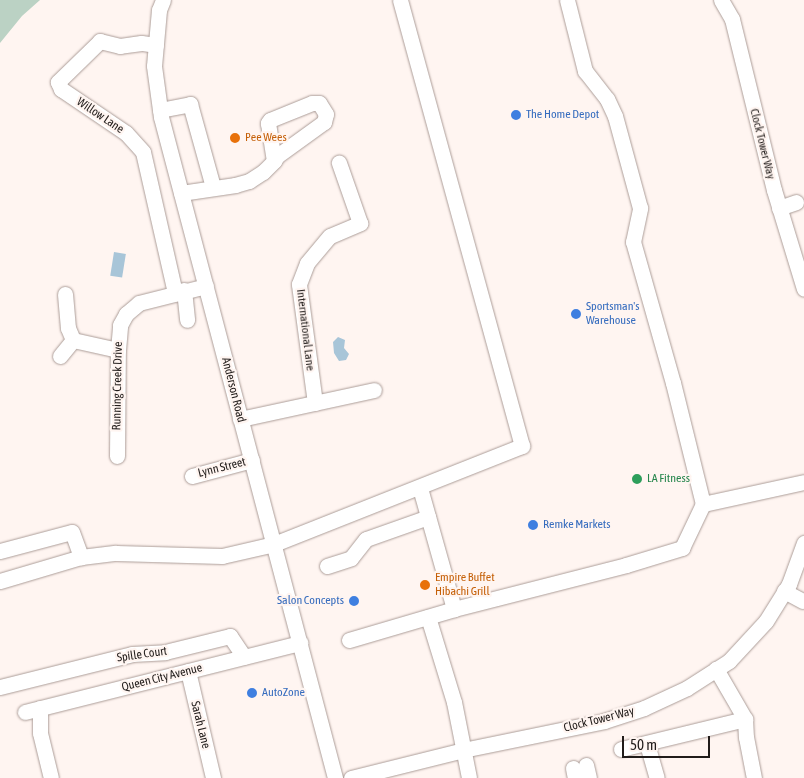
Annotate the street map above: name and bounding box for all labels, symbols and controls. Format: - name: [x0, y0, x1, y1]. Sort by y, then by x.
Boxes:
- street label: Willow Lane: [74, 95, 126, 137]
- street label: Clock Tower Way: [746, 107, 778, 181]
- place label: The Home Depot: [526, 108, 599, 122]
- marker: The Home Depot: [510, 109, 522, 121]
- place label: Pee Wees: [245, 131, 287, 145]
- marker: Pee Wees: [229, 132, 241, 144]
- street label: International Lane: [293, 288, 317, 372]
- place label: Sportsman's Warehouse: [586, 300, 639, 328]
- marker: Sportsman's Warehouse: [570, 308, 582, 320]
- street label: Running Creek Drive: [110, 341, 126, 431]
- street label: Anderson Road: [218, 356, 248, 424]
- street label: Lynn Street: [197, 455, 247, 481]
- place label: LA Fitness: [647, 472, 690, 486]
- marker: LA Fitness: [631, 473, 643, 485]
- place label: Remke Markets: [543, 518, 611, 532]
- marker: Remke Markets: [527, 519, 539, 531]
- place label: Empire Buffet Hibachi Grill: [435, 571, 495, 599]
- marker: Empire Buffet Hibachi Grill: [419, 579, 431, 591]
- place label: Salon Concepts: [277, 594, 344, 608]
- marker: Salon Concepts: [348, 595, 360, 607]
- street label: Spille Court: [116, 644, 168, 666]
- street label: Queen City Avenue: [120, 661, 204, 695]
- place label: AutoZone: [262, 686, 305, 700]
- marker: AutoZone: [246, 687, 258, 699]
- street label: Sarah Lane: [187, 700, 213, 750]
- street label: Clock Tower Way: [562, 704, 636, 736]
- scale bar: [624, 726, 712, 758]
- text: 50 m: [630, 736, 657, 753]

